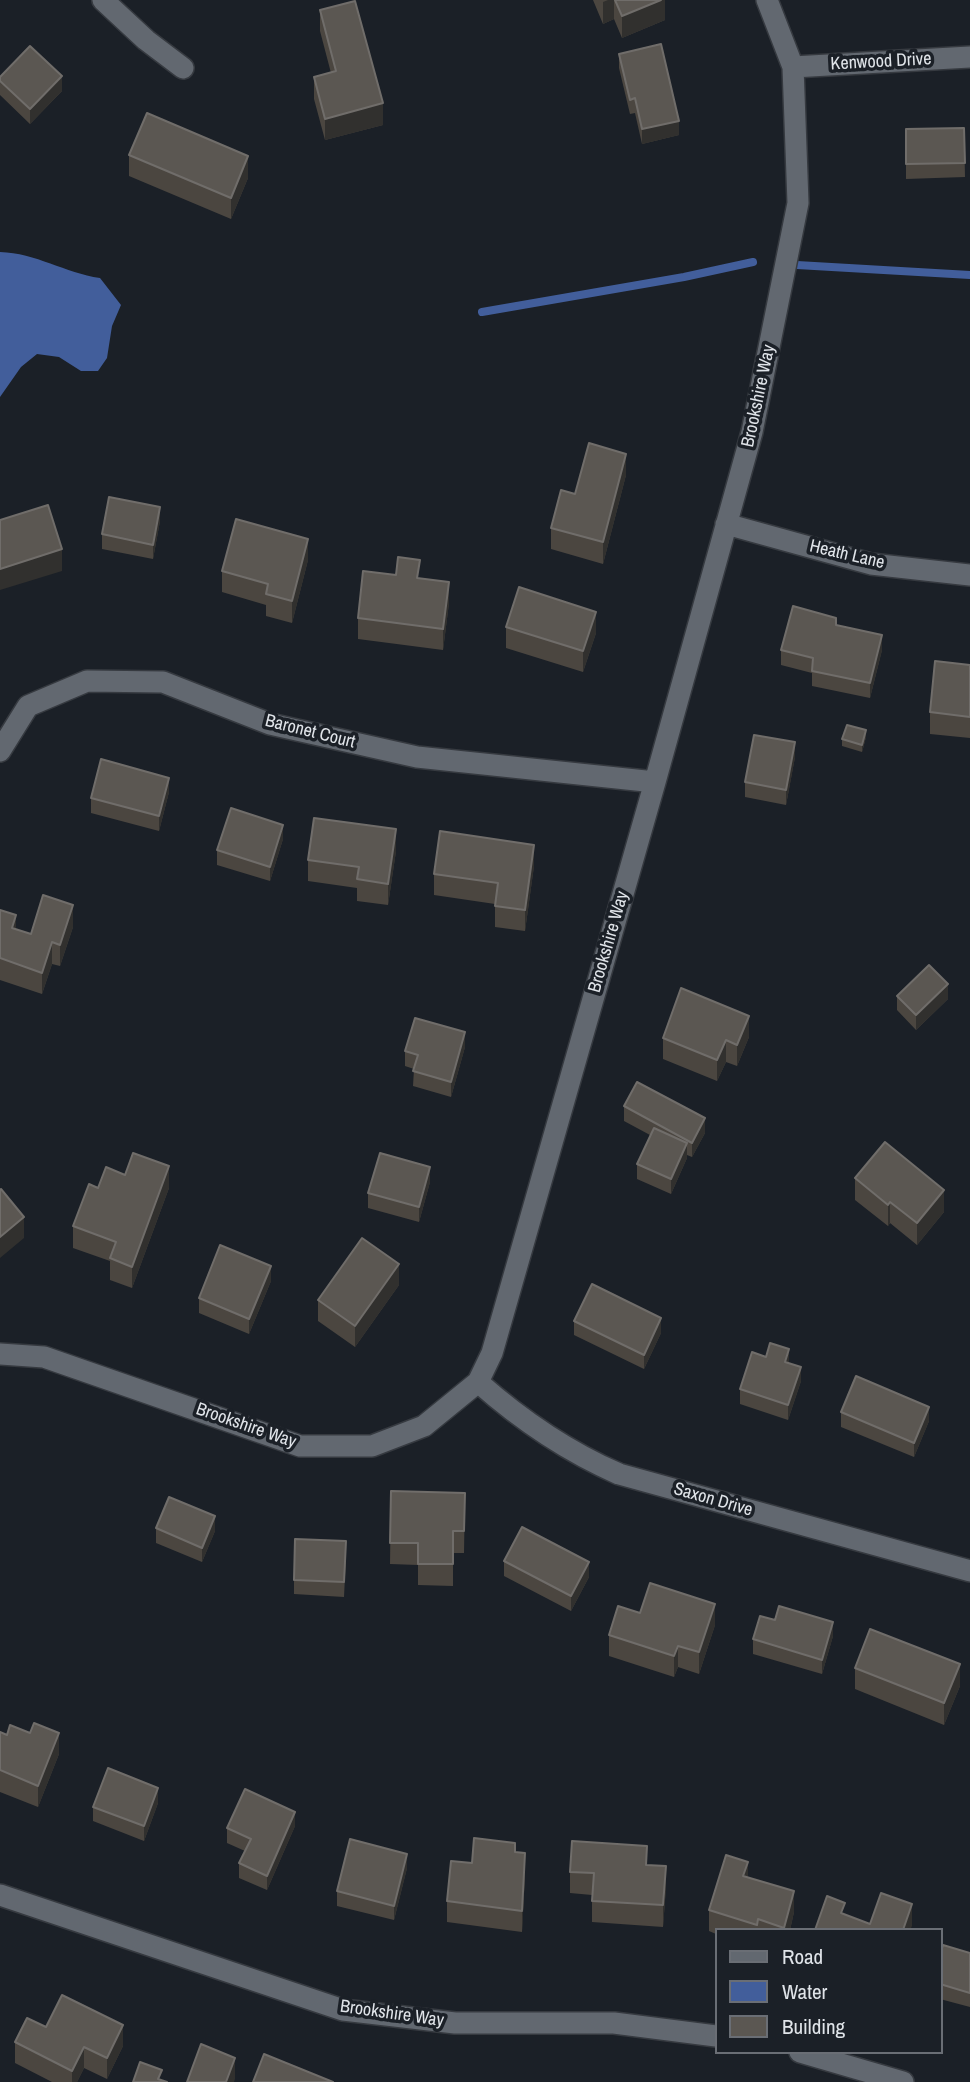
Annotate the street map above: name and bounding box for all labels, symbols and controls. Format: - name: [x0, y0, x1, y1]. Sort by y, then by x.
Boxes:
- street label: Kenwood Drive: [830, 49, 932, 75]
- street label: Brookshire Way: [738, 343, 780, 449]
- street label: Heath Lane: [807, 536, 887, 574]
- street label: Baronet Court: [263, 710, 357, 754]
- street label: Brookshire Way: [584, 889, 634, 995]
- street label: Brookshire Way: [193, 1399, 299, 1453]
- street label: Saxon Drive: [671, 1478, 755, 1522]
- legend: [715, 1928, 942, 2054]
- text: Road: [782, 1942, 823, 1971]
- text: Water: [782, 1977, 827, 2006]
- street label: Brookshire Way: [339, 1996, 445, 2032]
- text: Building: [782, 2012, 845, 2041]

